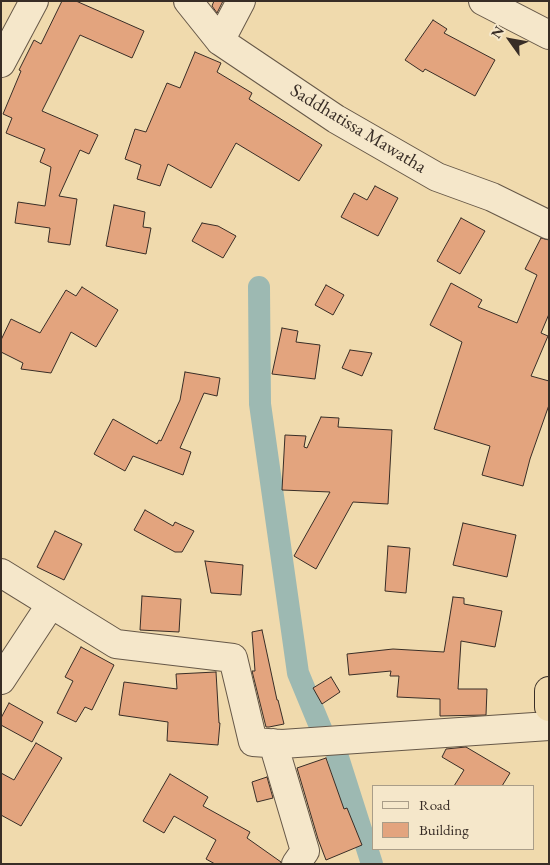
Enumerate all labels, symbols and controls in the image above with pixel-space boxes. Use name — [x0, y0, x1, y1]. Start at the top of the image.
north arrow — [485, 15, 535, 65]
text: N — [487, 22, 508, 42]
street label: Saddhatissa Mawatha — [286, 79, 430, 179]
legend — [372, 785, 535, 850]
text: Road — [419, 795, 450, 814]
text: Building — [419, 820, 469, 839]

